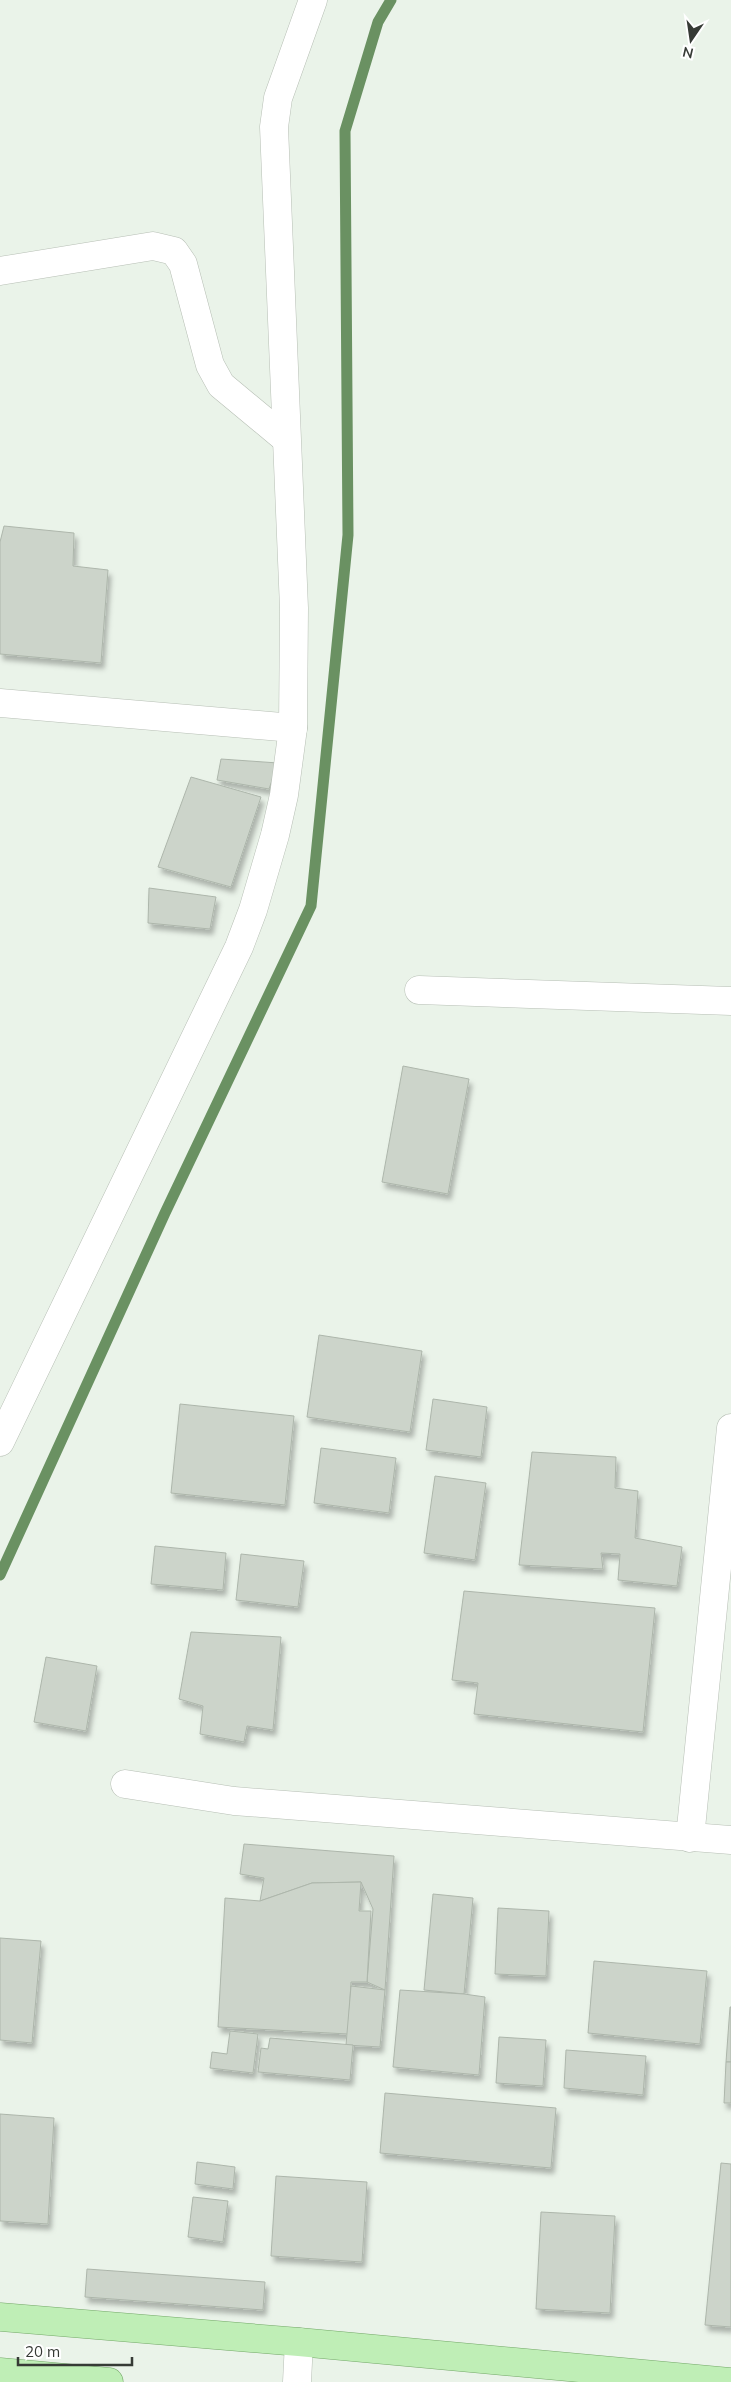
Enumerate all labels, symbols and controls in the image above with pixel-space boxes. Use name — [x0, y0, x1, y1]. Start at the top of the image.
north arrow — [666, 15, 716, 65]
text: N — [681, 43, 695, 63]
scale bar — [18, 2334, 131, 2366]
text: 20 m — [25, 2342, 60, 2361]

